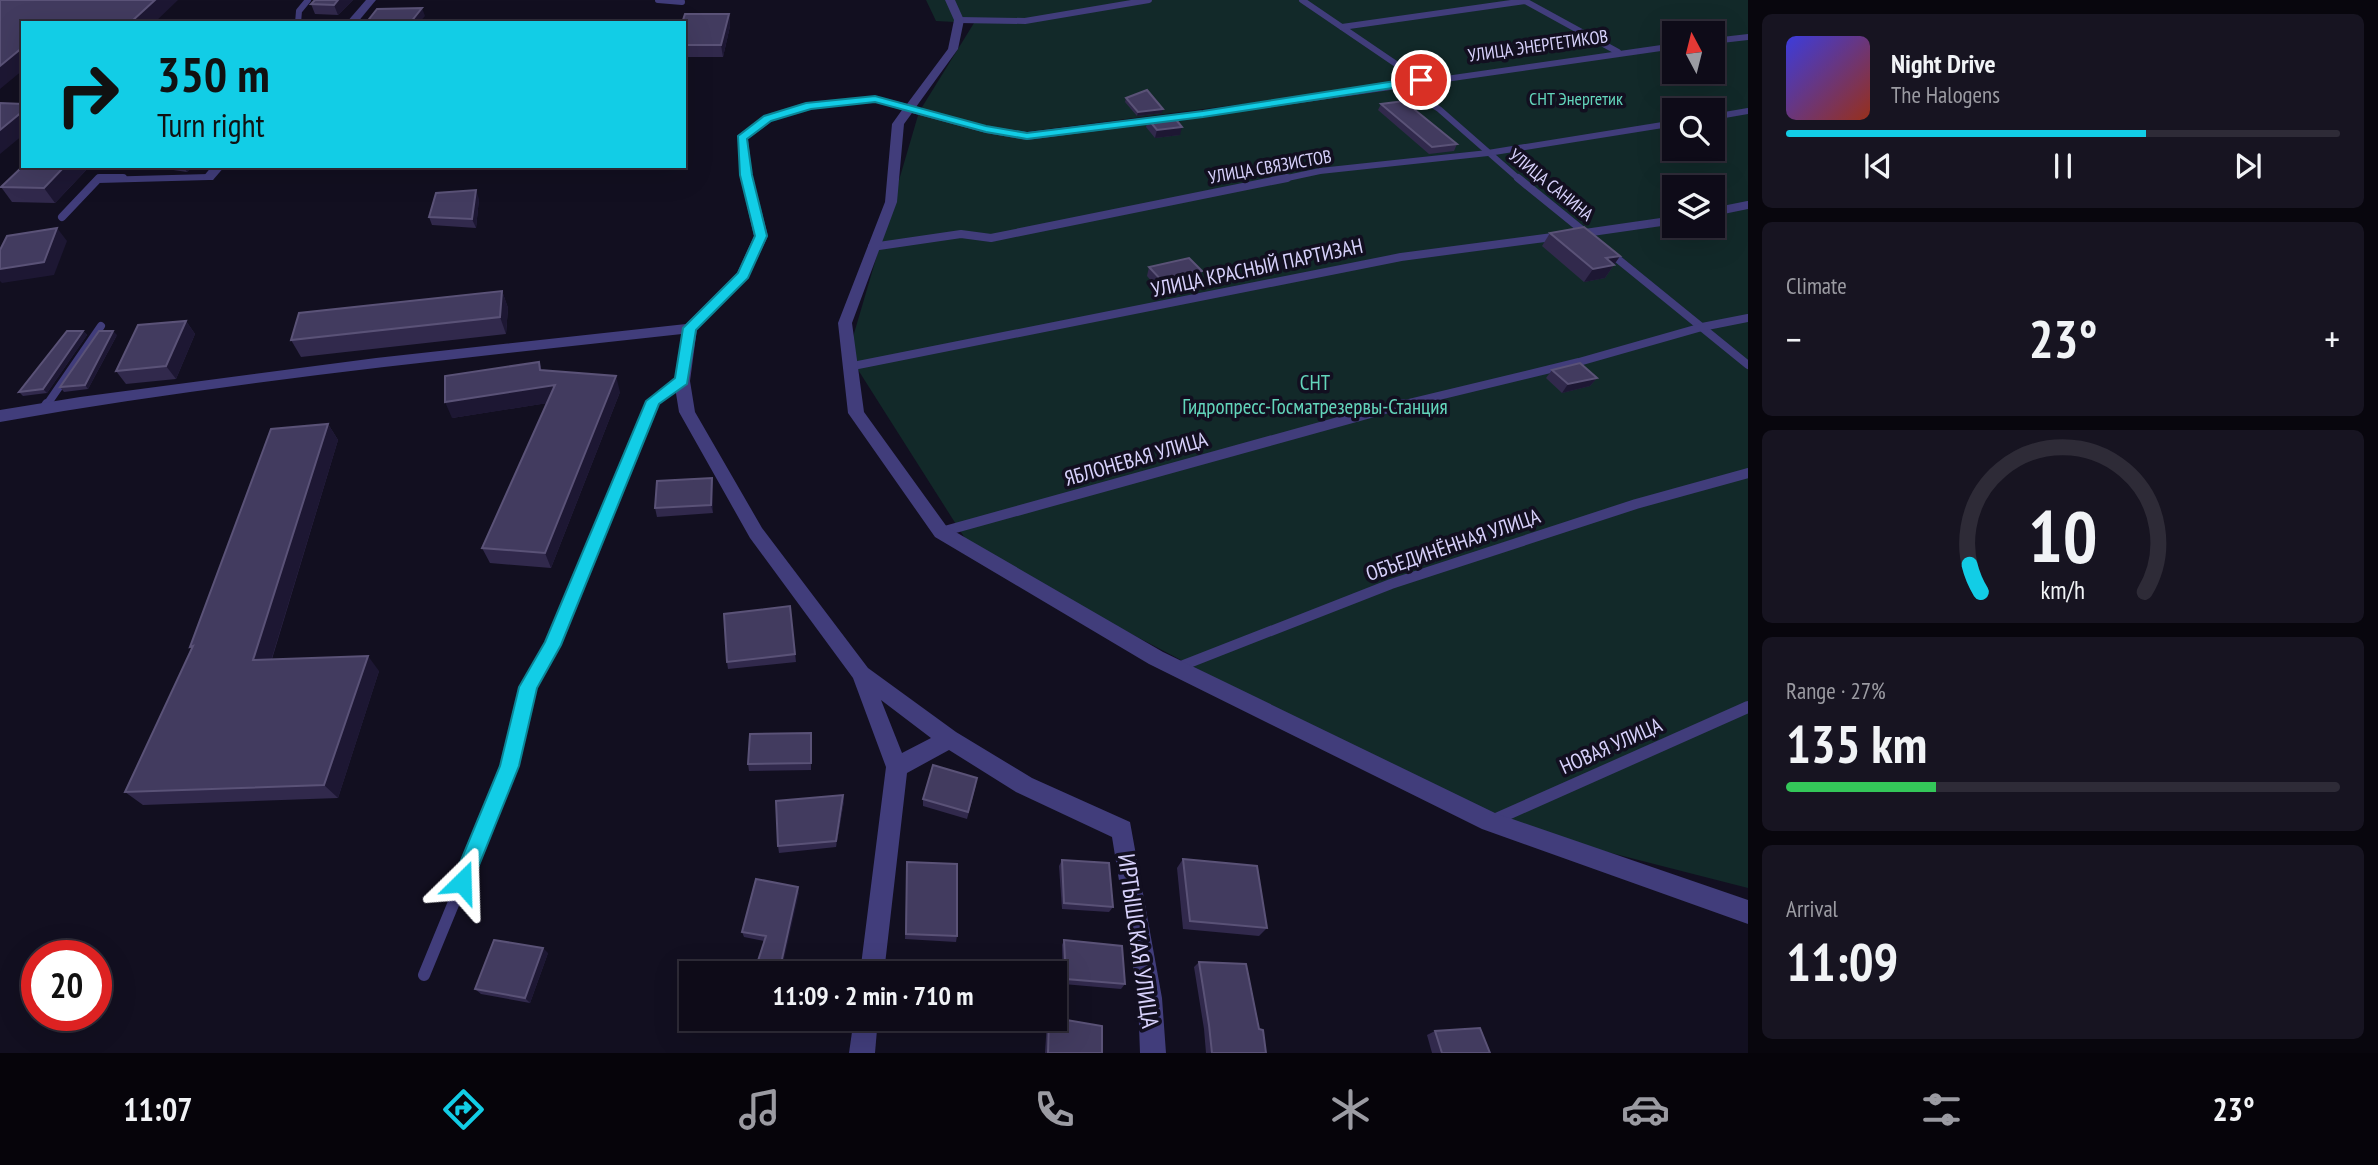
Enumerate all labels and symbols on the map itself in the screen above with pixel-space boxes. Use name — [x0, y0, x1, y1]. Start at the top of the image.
north arrow — [1662, 21, 1726, 84]
street label: УЛИЦА ЭНЕРГЕТИКОВ — [1466, 24, 1609, 67]
pin — [1391, 50, 1451, 110]
park label: СНТ Энергетик — [1529, 87, 1623, 110]
street label: УЛИЦА САНИНА — [1504, 143, 1599, 226]
street label: УЛИЦА СВЯЗИСТОВ — [1207, 144, 1333, 189]
street label: УЛИЦА КРАСНЫЙ ПАРТИЗАН — [1149, 232, 1365, 303]
park label: СНТ Гидропресс-Госматрезервы-Станция — [1182, 369, 1448, 420]
street label: ЯБЛОНЕВАЯ УЛИЦА — [1061, 425, 1211, 492]
street label: ОБЪЕДИНЁННАЯ УЛИЦА — [1362, 502, 1544, 587]
street label: НОВАЯ УЛИЦА — [1556, 711, 1666, 780]
position arrow — [425, 845, 499, 919]
street label: ИРТЫШСКАЯ УЛИЦА — [1111, 852, 1166, 1031]
speed limit sign: 20 — [21, 940, 112, 1031]

